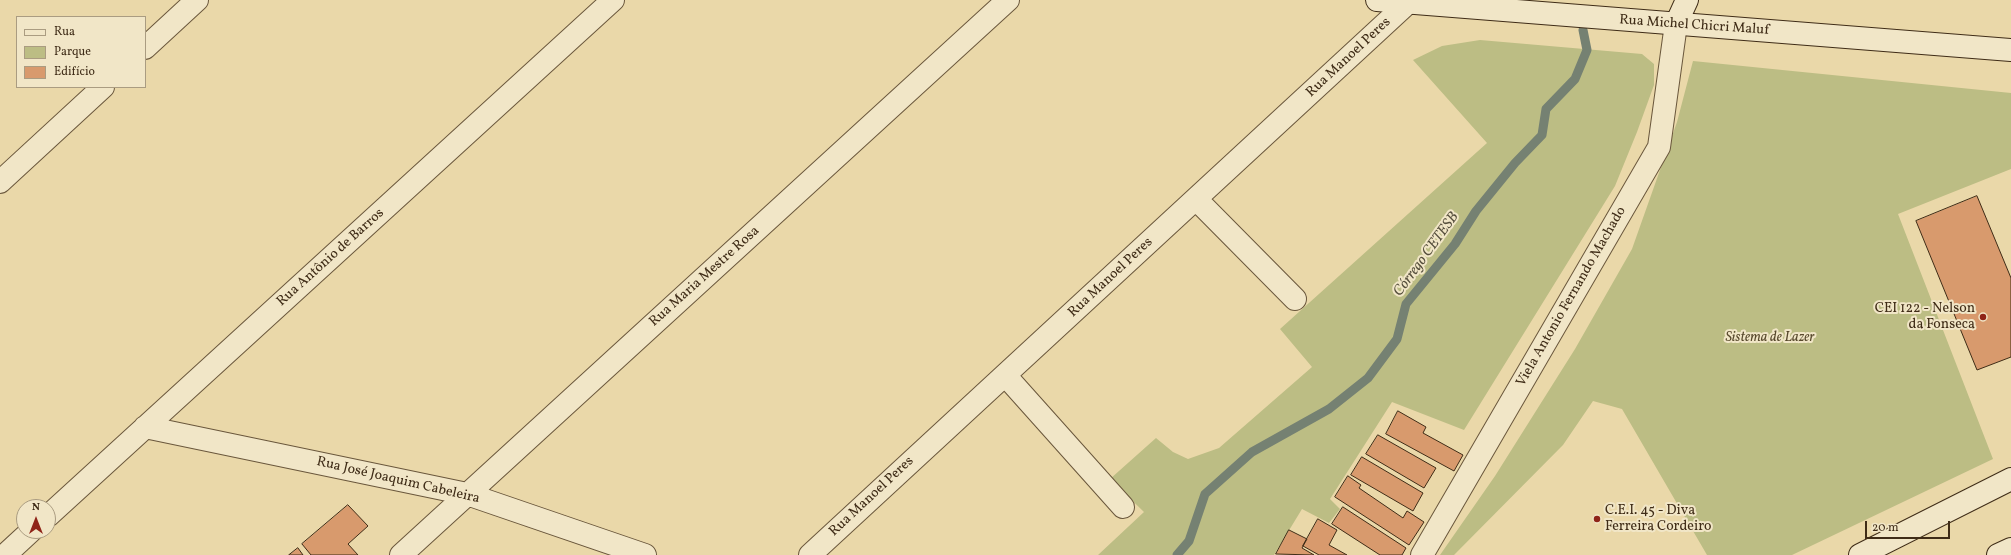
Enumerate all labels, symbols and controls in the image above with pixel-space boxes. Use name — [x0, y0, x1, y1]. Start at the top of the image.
street label: Rua Michel Chicri Maluf — [1619, 12, 1769, 40]
street label: Rua Manoel Peres — [1303, 14, 1395, 102]
legend — [16, 16, 146, 88]
text: Rua — [54, 24, 75, 40]
text: Parque — [54, 44, 91, 60]
text: Edifício — [54, 64, 95, 80]
street label: Viela Antonio Fernando Machado — [1513, 204, 1631, 390]
street label: Rua Antônio de Barros — [274, 205, 388, 311]
water label: Córrego CETESB — [1390, 209, 1464, 301]
street label: Rua Maria Mestre Rosa — [646, 223, 764, 331]
street label: Rua Manoel Peres — [1065, 234, 1157, 322]
place label: CEI 122 - Nelson da Fonseca — [1875, 301, 1975, 334]
marker: CEI 122 - Nelson da Fonseca — [1978, 312, 1988, 322]
park label: Sistema de Lazer — [1725, 330, 1815, 346]
street label: Rua Manoel Peres — [826, 453, 918, 541]
street label: Rua José Joaquim Cabeleira — [315, 454, 481, 508]
north arrow — [16, 499, 56, 539]
text: N — [32, 500, 40, 515]
place label: C.E.I. 45 - Diva Ferreira Cordeiro — [1605, 503, 1712, 536]
scale bar — [1867, 513, 1952, 539]
marker: C.E.I. 45 - Diva Ferreira Cordeiro — [1592, 514, 1602, 524]
text: 20 m — [1872, 520, 1899, 536]

